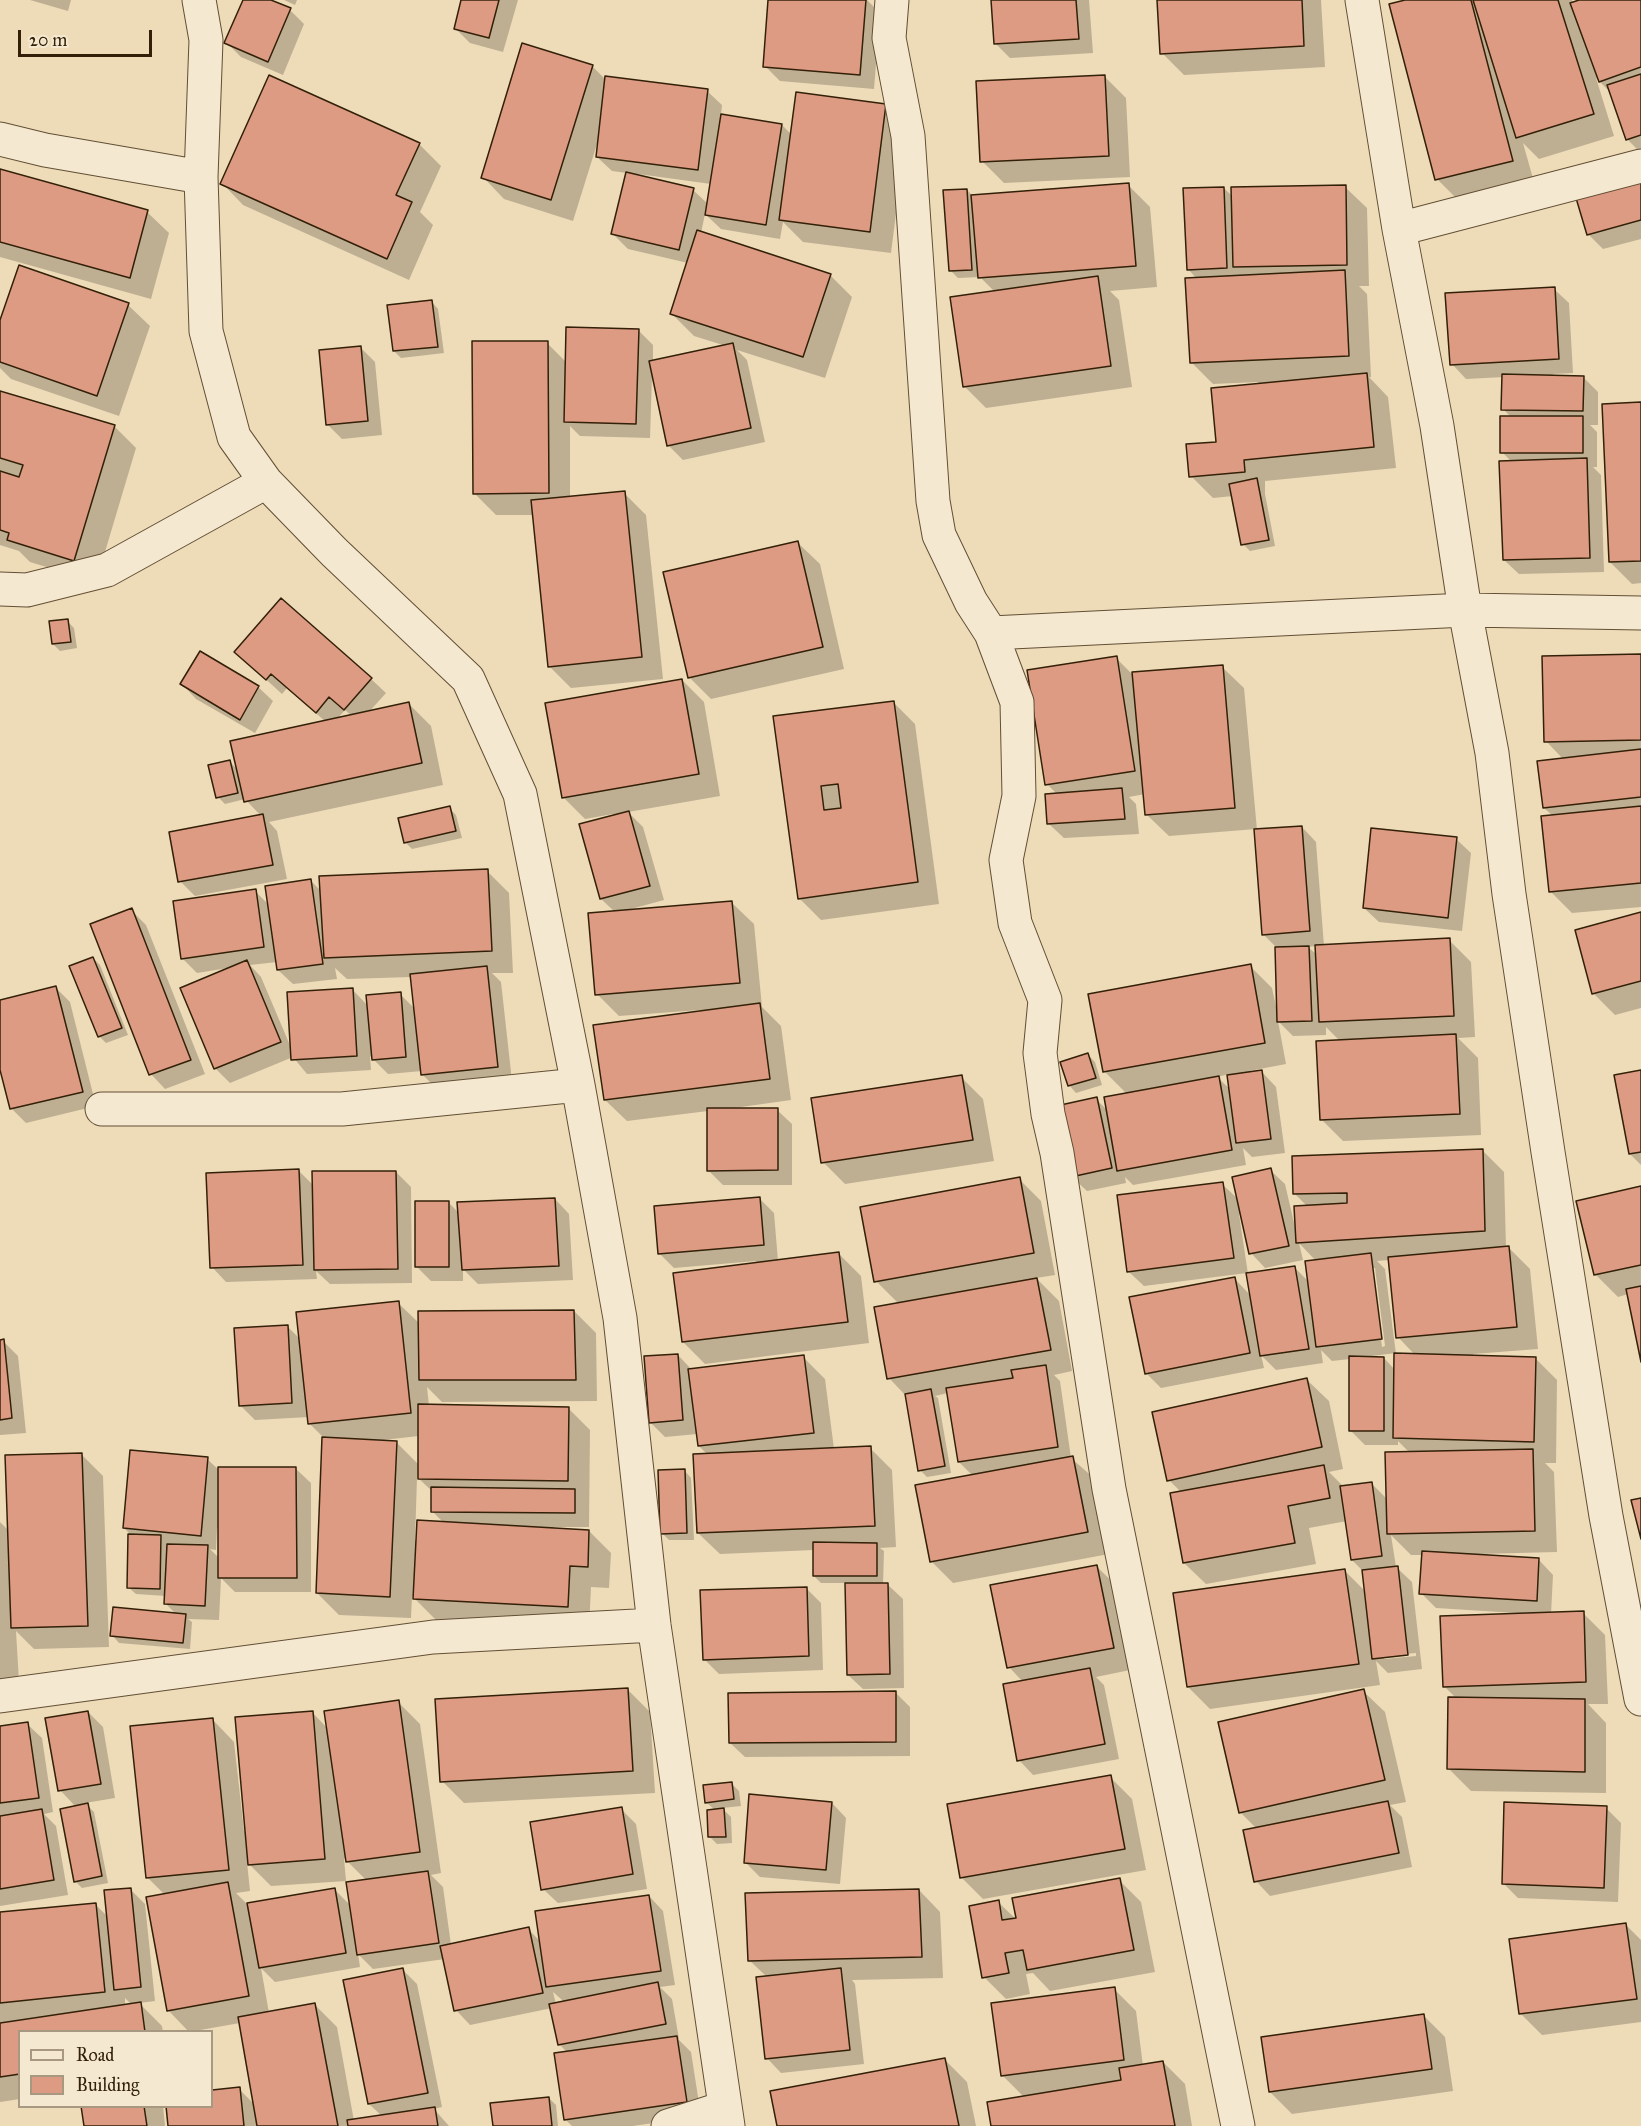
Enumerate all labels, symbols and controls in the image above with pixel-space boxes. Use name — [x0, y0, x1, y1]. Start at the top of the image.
scale bar — [21, 18, 154, 56]
text: 20 m — [29, 29, 67, 51]
legend — [18, 2030, 213, 2108]
text: Road — [76, 2044, 114, 2066]
text: Building — [76, 2074, 139, 2096]

